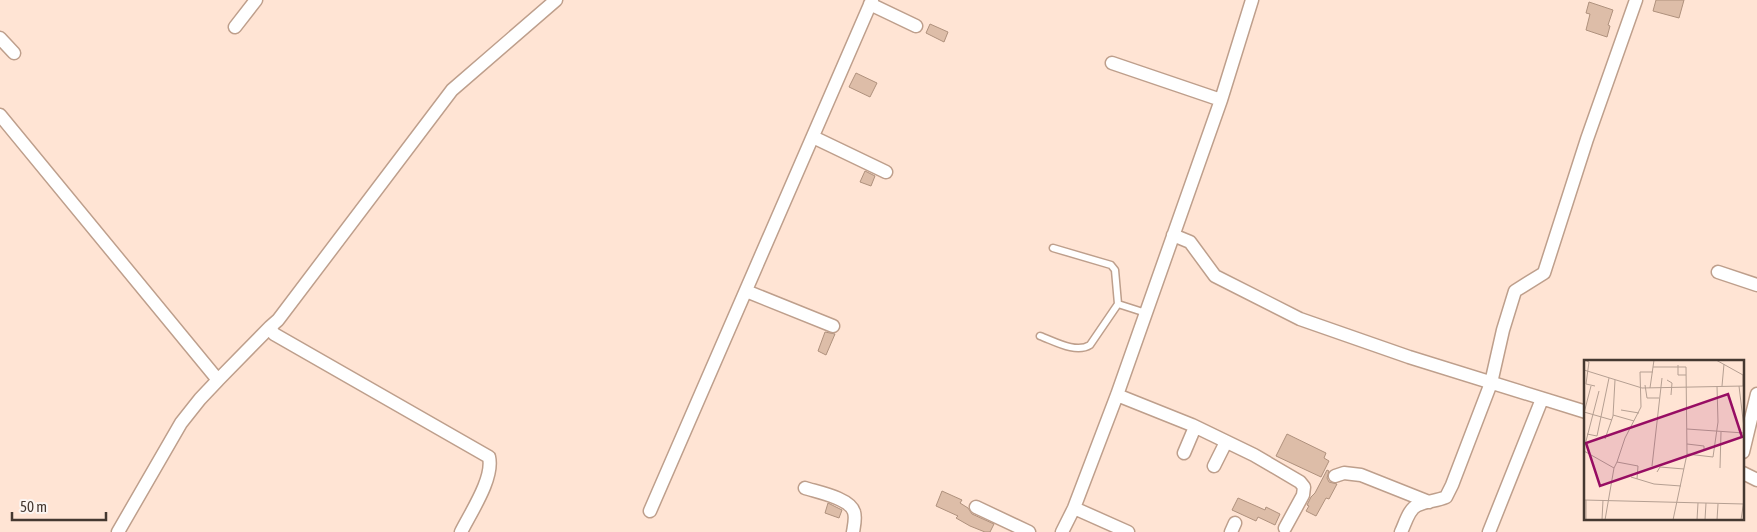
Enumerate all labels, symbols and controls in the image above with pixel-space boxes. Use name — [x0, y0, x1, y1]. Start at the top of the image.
inset map — [1584, 360, 1744, 520]
scale bar — [12, 490, 106, 522]
text: 50 m — [20, 498, 47, 515]

